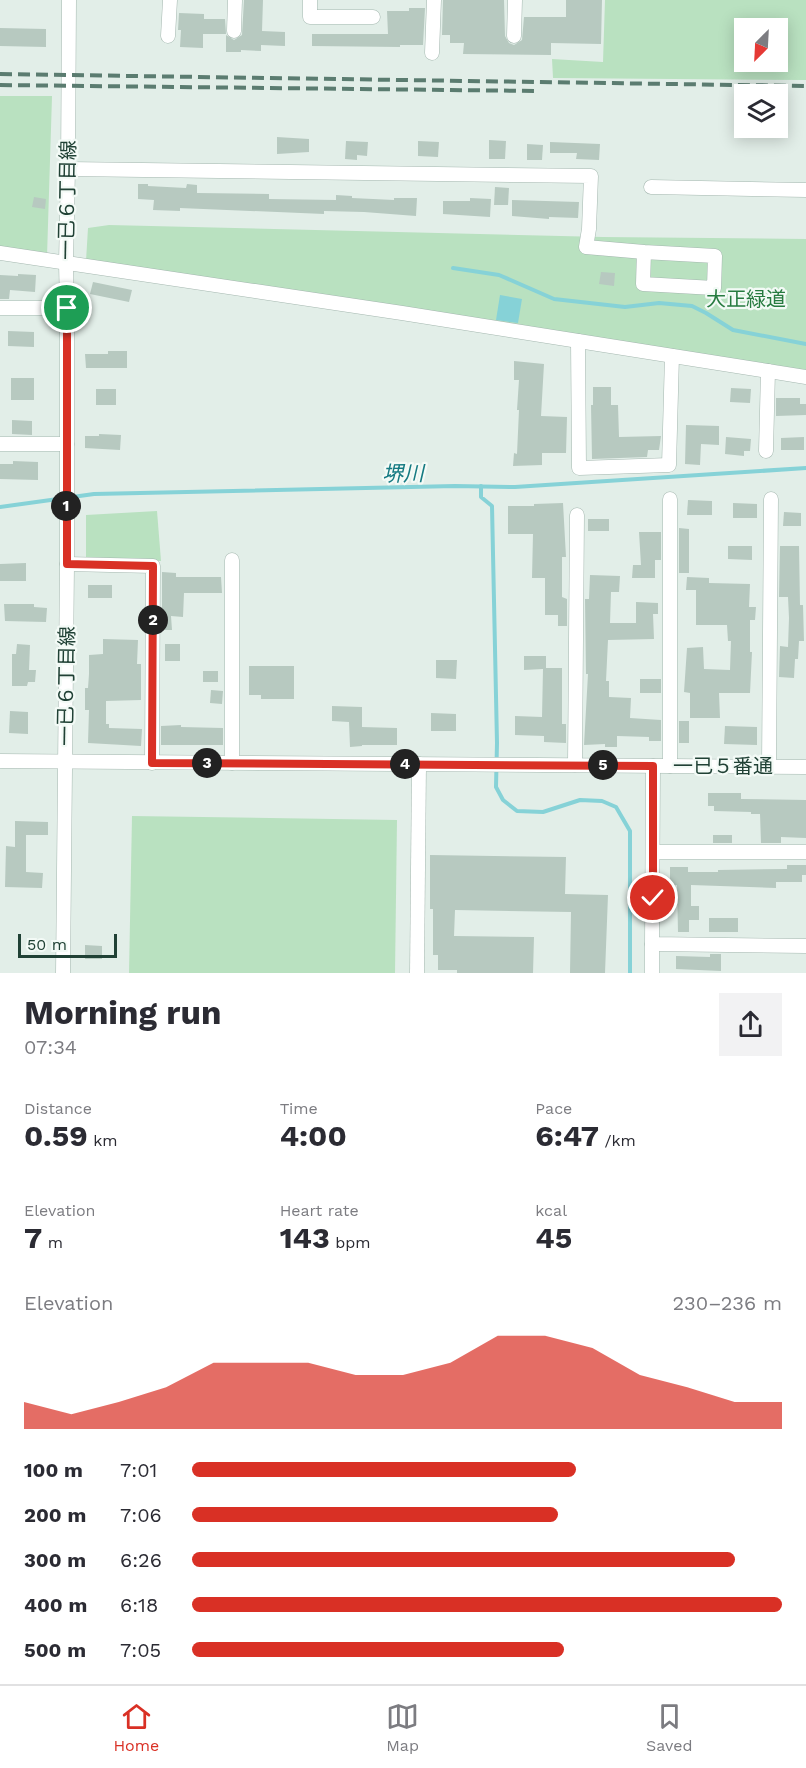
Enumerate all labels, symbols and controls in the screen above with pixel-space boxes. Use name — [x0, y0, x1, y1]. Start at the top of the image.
north arrow — [734, 18, 788, 72]
map controls — [734, 18, 788, 138]
button: layers — [734, 84, 788, 138]
street label: 一已６丁目線 — [54, 140, 80, 260]
pin — [41, 282, 92, 333]
park label: 大正緑道 — [706, 287, 786, 311]
icon: arrive — [50, 291, 83, 324]
water label: 堺川 — [382, 461, 426, 486]
pin: 1 — [51, 491, 81, 521]
text: 1 — [63, 496, 69, 515]
pin: 2 — [138, 605, 168, 635]
text: 2 — [148, 610, 158, 629]
street label: 一已６丁目線 — [53, 626, 79, 746]
pin: 3 — [192, 748, 222, 778]
pin: 4 — [390, 749, 420, 779]
pin: 5 — [588, 750, 618, 780]
text: 3 — [202, 753, 212, 772]
text: 4 — [400, 754, 410, 773]
street label: 一已５番通 — [673, 754, 773, 778]
text: 5 — [598, 755, 608, 774]
pin — [627, 872, 678, 923]
icon: check — [636, 881, 669, 914]
scale bar — [18, 931, 117, 959]
text: 50 m — [27, 935, 67, 954]
text: Morning run — [24, 993, 221, 1032]
button: share — [719, 993, 782, 1056]
text: 07:34 — [24, 1035, 77, 1059]
text: Distance — [24, 1099, 92, 1118]
text: Time — [280, 1099, 318, 1118]
text: Pace — [535, 1099, 572, 1118]
text: 0.59 — [24, 1118, 88, 1153]
text: 4:00 — [280, 1118, 347, 1153]
text: 6:47 — [535, 1118, 599, 1153]
text: km — [88, 1131, 117, 1150]
text: /km — [599, 1131, 636, 1150]
text: Elevation — [24, 1201, 95, 1220]
text: Heart rate — [280, 1201, 359, 1220]
text: kcal — [535, 1201, 567, 1220]
text: 7 — [24, 1220, 42, 1255]
text: 143 — [280, 1220, 330, 1255]
text: 45 — [535, 1220, 572, 1255]
text: m — [42, 1233, 63, 1252]
text: bpm — [330, 1233, 371, 1252]
text: Elevation — [24, 1291, 113, 1315]
text: 230–236 m — [672, 1291, 782, 1315]
text: 100 m — [24, 1458, 83, 1482]
text: 7:01 — [120, 1458, 157, 1482]
text: 200 m — [24, 1503, 86, 1527]
text: 7:06 — [120, 1503, 162, 1527]
text: 300 m — [24, 1548, 86, 1572]
text: 6:26 — [120, 1548, 162, 1572]
text: 400 m — [24, 1593, 87, 1617]
text: 6:18 — [120, 1593, 158, 1617]
text: 500 m — [24, 1638, 86, 1662]
text: 7:05 — [120, 1638, 161, 1662]
tab: Home — [113, 1700, 159, 1755]
tab: Map — [386, 1700, 419, 1755]
tab: Saved — [646, 1700, 693, 1755]

